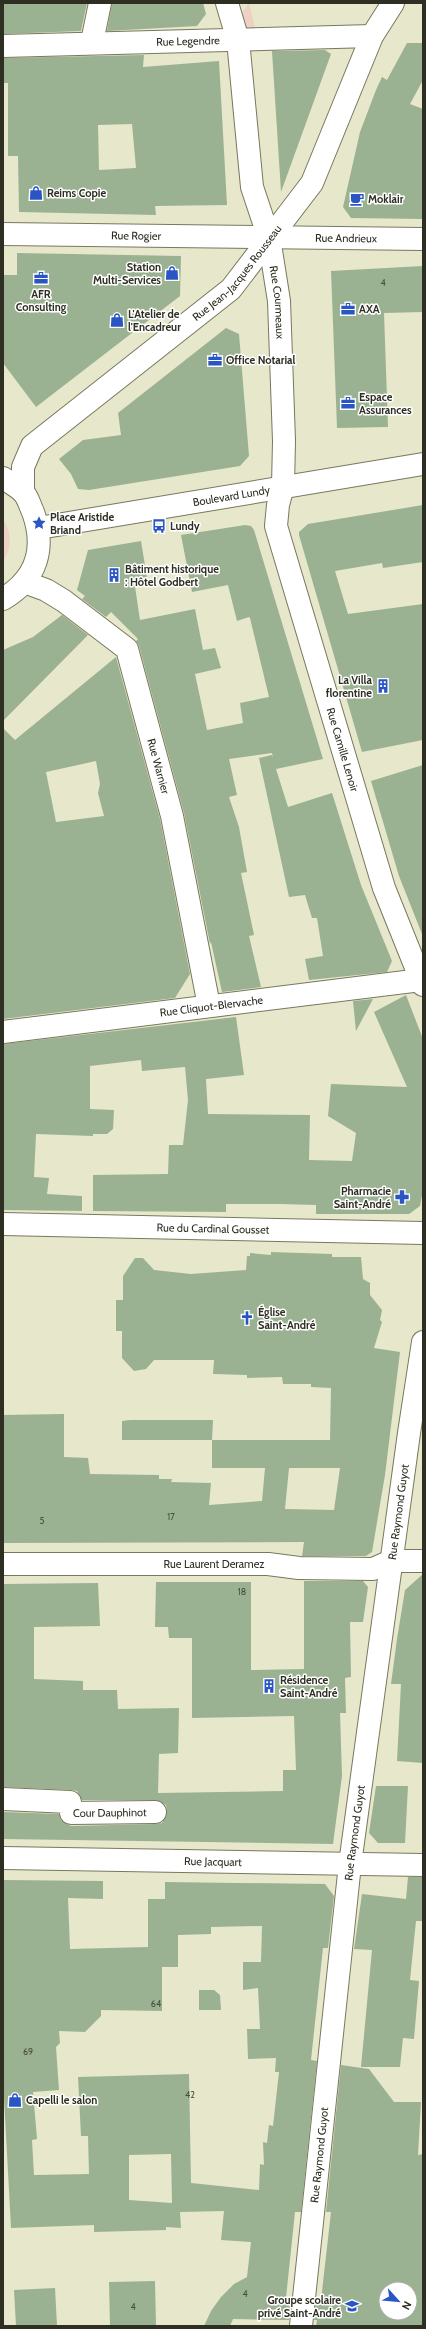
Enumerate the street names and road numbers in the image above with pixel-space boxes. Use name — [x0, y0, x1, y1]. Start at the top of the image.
street label: Rue Legendre — [156, 33, 220, 49]
street label: Rue Jean-Jacques Rousseau — [189, 222, 285, 324]
street label: Rue Rogier — [111, 228, 162, 243]
street label: Rue Andrieux — [315, 231, 378, 245]
street label: Rue Courmeaux — [266, 265, 287, 340]
street label: Boulevard Lundy — [192, 483, 271, 509]
street label: Rue Camille Lenoir — [324, 706, 362, 794]
street label: Rue Warnier — [144, 737, 173, 796]
street label: Rue Cliquot-Blervache — [159, 993, 264, 1019]
street label: Rue du Cardinal Gousset — [156, 1220, 270, 1237]
street label: Rue Raymond Guyot — [385, 1463, 412, 1561]
street label: Rue Laurent Deramez — [164, 1557, 264, 1571]
street label: Rue Raymond Guyot — [341, 1784, 368, 1881]
street label: Cour Dauphinot — [73, 1805, 147, 1820]
street label: Rue Jacquart — [184, 1854, 242, 1869]
street label: Rue Raymond Guyot — [307, 2106, 331, 2204]

